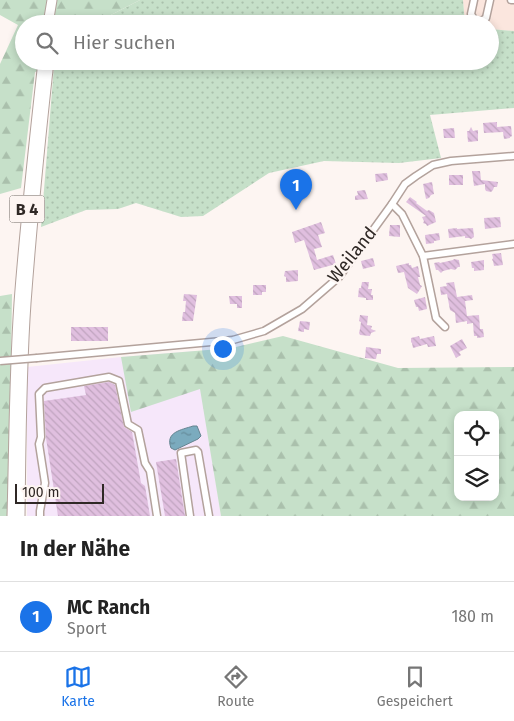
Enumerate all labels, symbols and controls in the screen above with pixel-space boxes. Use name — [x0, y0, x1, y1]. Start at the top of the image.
search box — [15, 15, 499, 70]
icon: search — [33, 29, 61, 57]
text: Hier suchen — [73, 31, 176, 54]
pin: 1 — [280, 169, 312, 210]
road number: B 4 — [10, 195, 44, 222]
street label: Weiland — [323, 222, 381, 288]
your location — [210, 336, 236, 362]
map controls — [454, 411, 499, 501]
button: locate — [454, 411, 499, 456]
button: layers — [454, 456, 499, 501]
scale bar — [15, 481, 104, 504]
text: 100 m — [22, 484, 59, 501]
text: In der Nähe — [20, 536, 130, 562]
text: MC Ranch — [67, 596, 150, 619]
text: 1 — [32, 607, 40, 626]
text: 180 m — [451, 607, 494, 626]
text: Sport — [67, 619, 107, 638]
tab: Karte — [61, 663, 95, 710]
tab: Route — [217, 663, 254, 710]
tab: Gespeichert — [377, 663, 453, 710]

